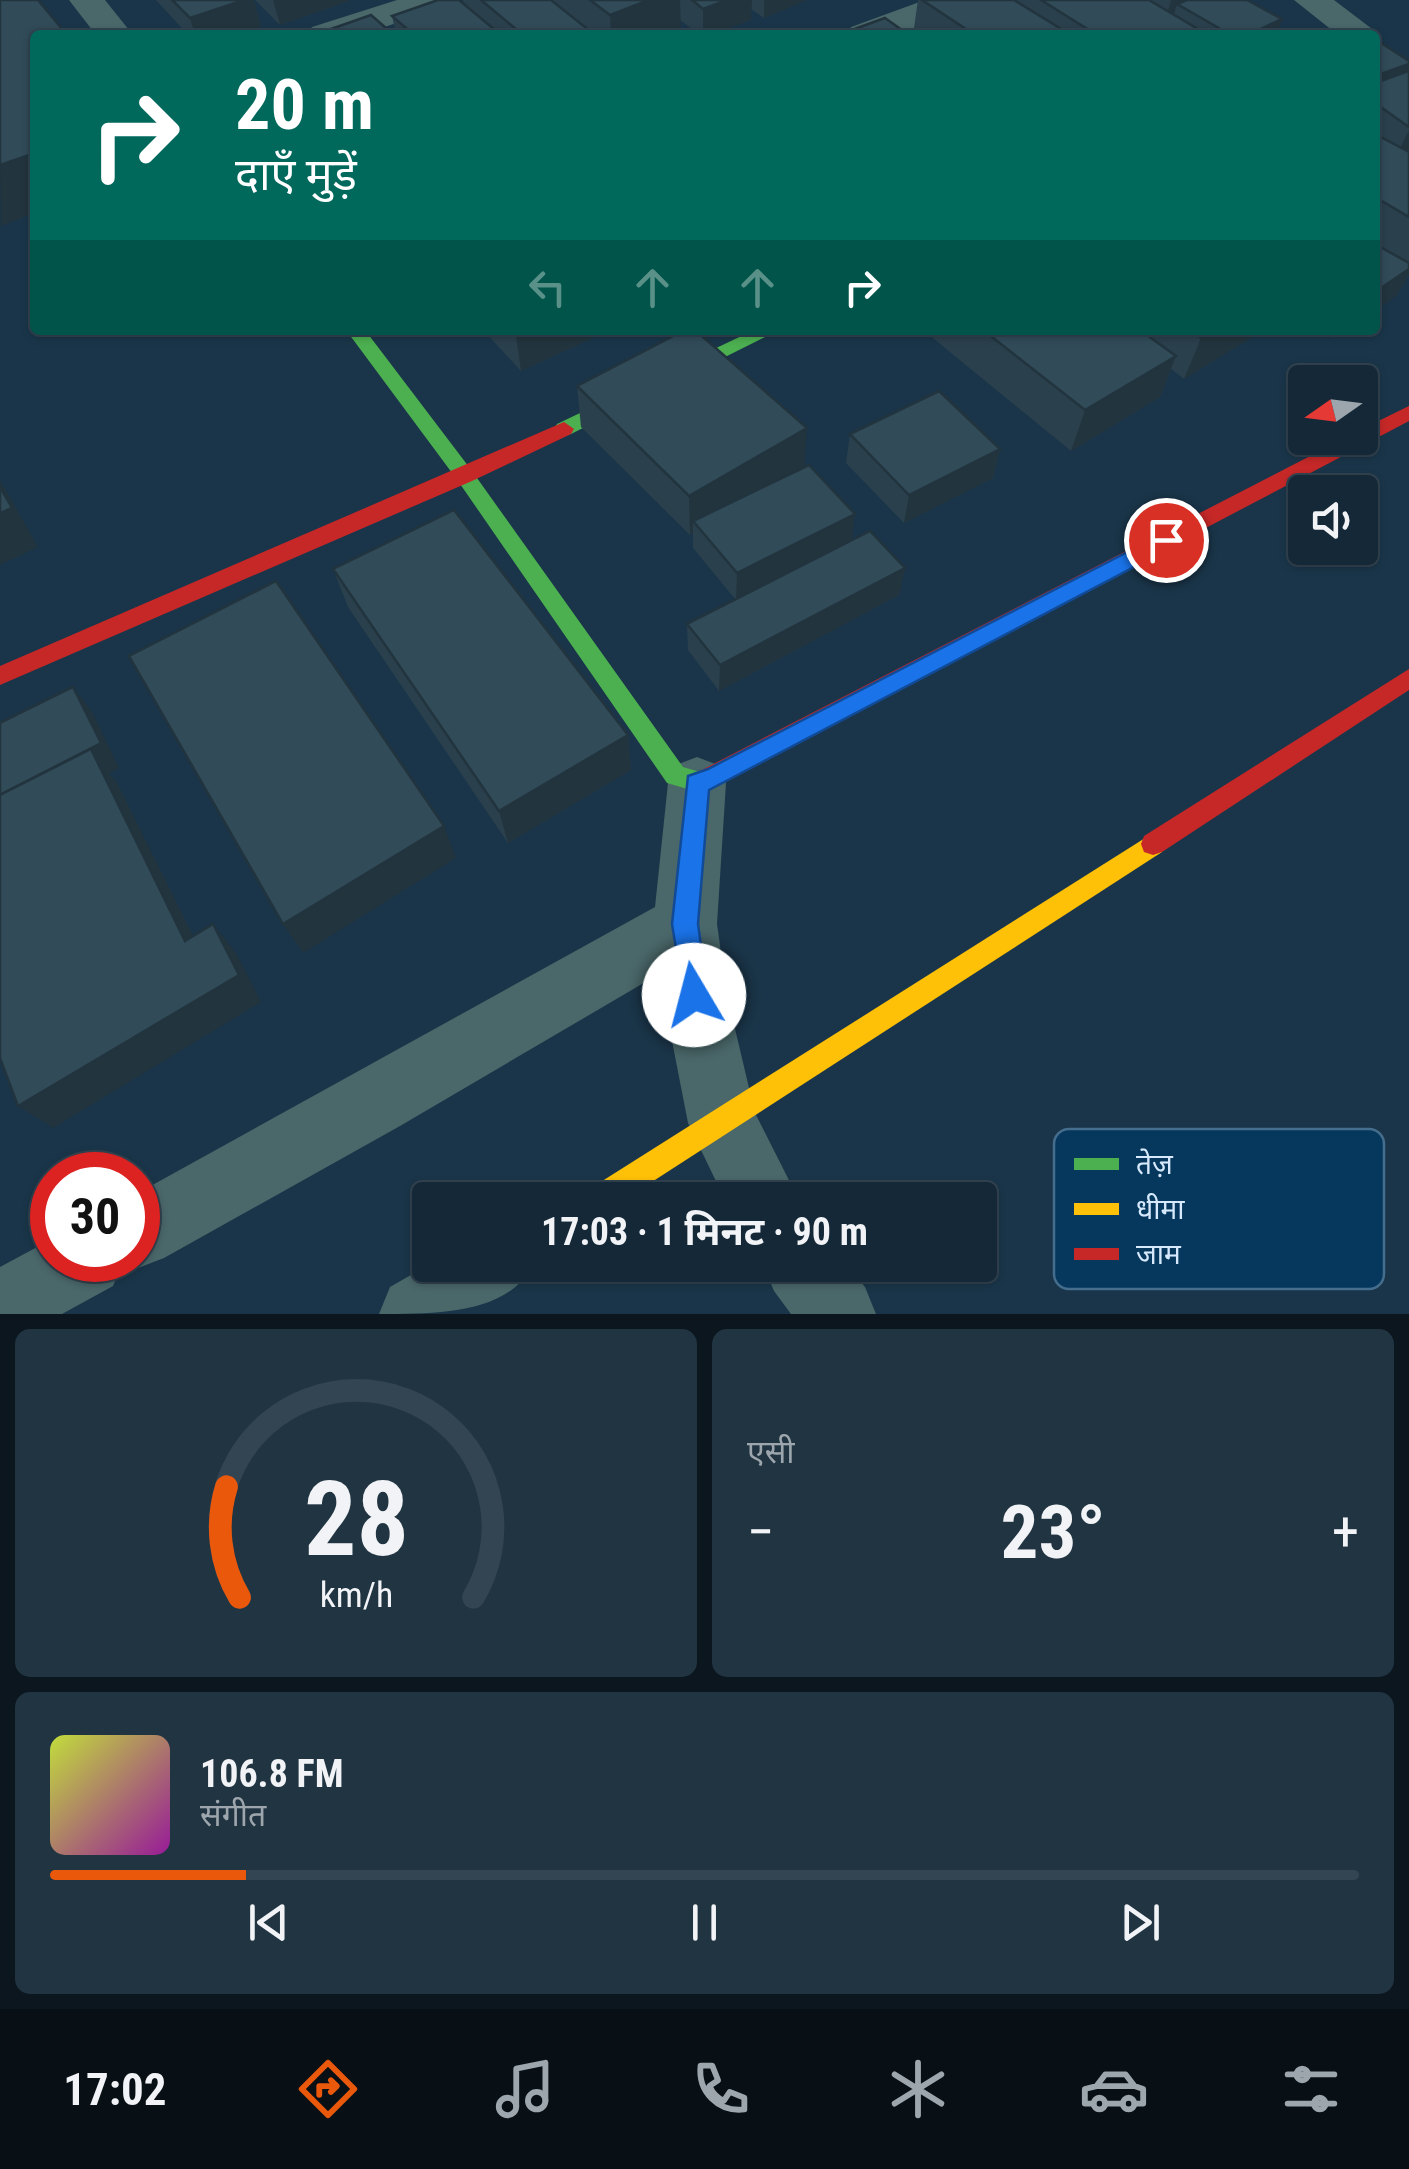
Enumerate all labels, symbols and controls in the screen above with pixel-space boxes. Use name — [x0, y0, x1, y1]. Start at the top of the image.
text: 20 m — [235, 64, 374, 146]
icon: right — [70, 70, 200, 200]
text: दाएँ मुड़ें — [235, 148, 357, 201]
icon: left — [520, 260, 575, 315]
icon: ahead — [625, 260, 680, 315]
icon: ahead — [730, 260, 785, 315]
icon: right — [835, 260, 890, 315]
north arrow — [1288, 365, 1378, 455]
map controls — [1288, 365, 1378, 565]
button: sound — [1288, 475, 1378, 565]
pin — [1124, 498, 1209, 583]
icon: arrive — [1139, 513, 1194, 568]
position arrow — [642, 943, 746, 1047]
legend — [1054, 1129, 1384, 1289]
text: तेज़ — [1136, 1148, 1174, 1181]
speed limit sign: 30 — [30, 1152, 160, 1282]
text: धीमा — [1136, 1193, 1185, 1226]
text: 17:03 · 1 मिनट · 90 m — [541, 1210, 868, 1254]
text: जाम — [1136, 1238, 1182, 1271]
text: एसी — [747, 1433, 795, 1471]
text: 28 — [303, 1459, 409, 1580]
text: 23° — [1001, 1488, 1106, 1576]
text: − — [747, 1500, 775, 1564]
text: + — [1332, 1500, 1359, 1564]
text: km/h — [319, 1574, 393, 1616]
text: 106.8 FM — [200, 1752, 344, 1796]
text: संगीत — [200, 1796, 266, 1834]
icon: previous — [241, 1895, 296, 1950]
icon: pause — [677, 1895, 732, 1950]
icon: next — [1113, 1895, 1168, 1950]
icon: directions — [293, 2054, 363, 2124]
icon: music — [490, 2054, 560, 2124]
icon: phone — [686, 2054, 756, 2124]
icon: climate — [883, 2054, 953, 2124]
icon: car — [1079, 2054, 1149, 2124]
icon: filters — [1276, 2054, 1346, 2124]
text: 17:02 — [63, 2063, 167, 2116]

